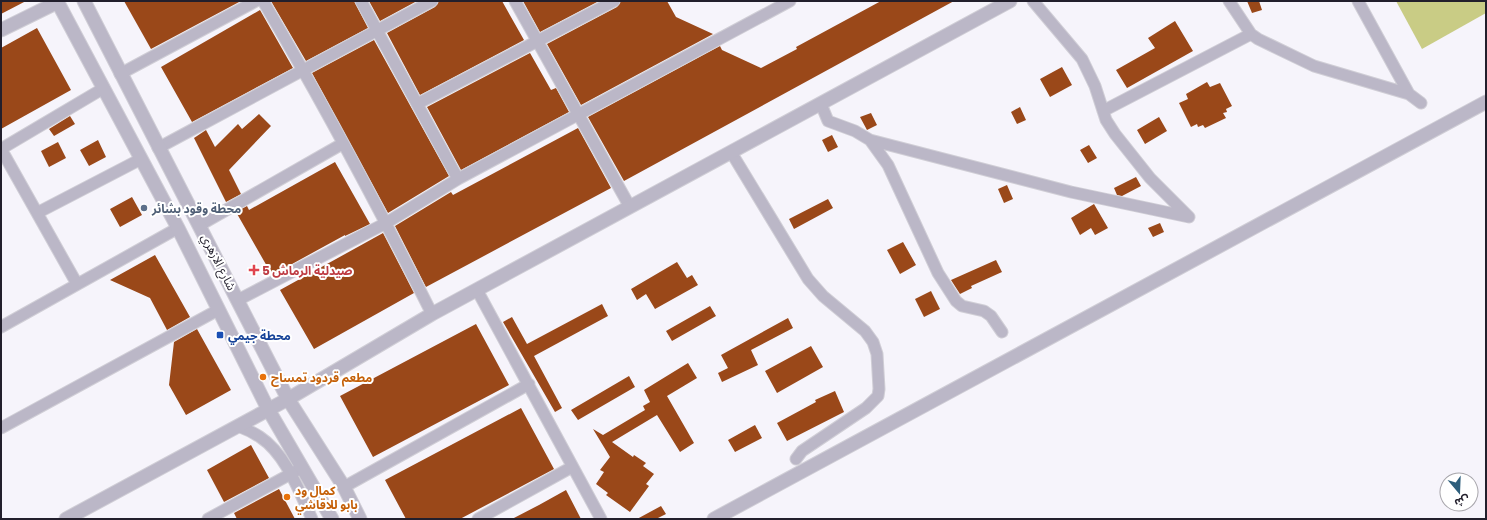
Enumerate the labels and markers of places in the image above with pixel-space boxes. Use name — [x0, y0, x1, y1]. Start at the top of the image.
place label: محطة وقود بشائر — [151, 200, 241, 217]
marker: محطة وقود بشائر — [139, 203, 149, 213]
place label: صيدلية الرماش 5 — [262, 262, 353, 279]
marker: صيدلية الرماش 5 — [249, 265, 259, 275]
place label: محطة جيمي — [228, 327, 291, 345]
marker: محطة جيمي — [215, 330, 225, 340]
place label: مطعم قردود تمساح — [271, 369, 372, 387]
marker: مطعم قردود تمساح — [258, 372, 268, 382]
place label: كمال ود بابو للاقاشي — [295, 482, 358, 514]
marker: كمال ود بابو للاقاشي — [282, 492, 292, 502]

